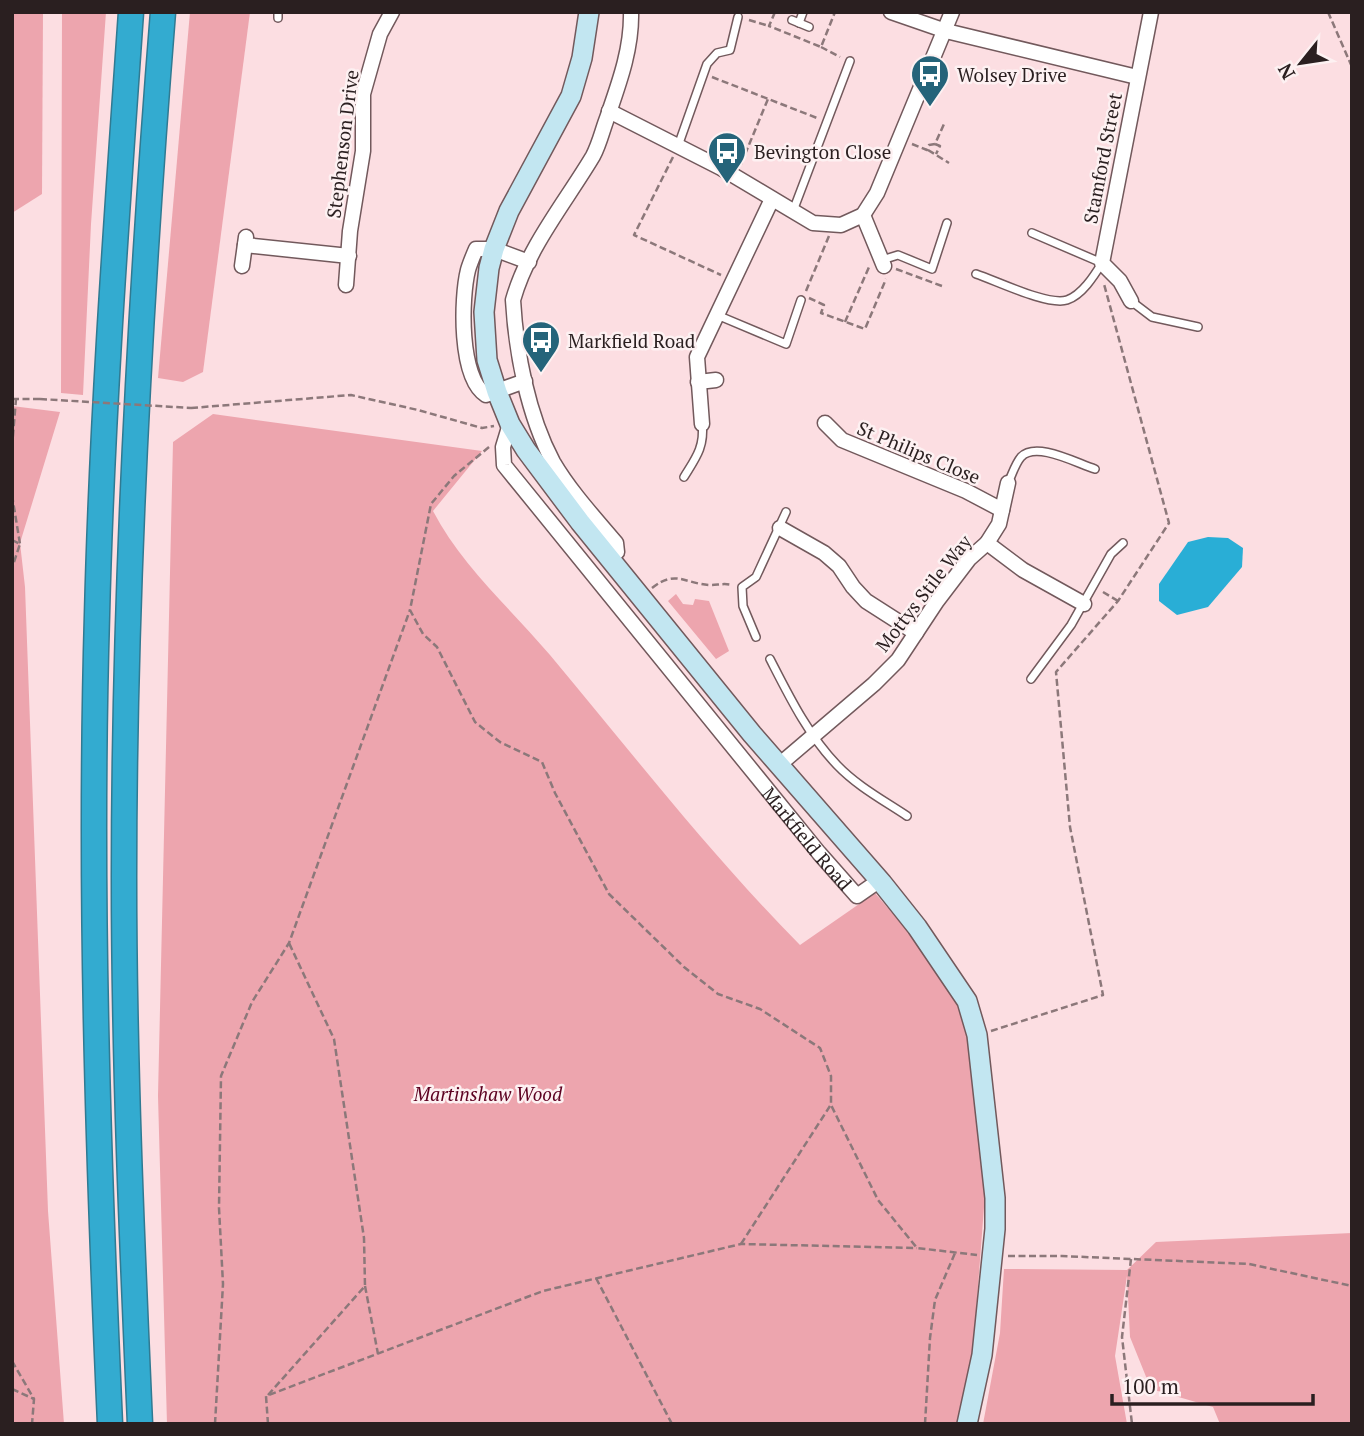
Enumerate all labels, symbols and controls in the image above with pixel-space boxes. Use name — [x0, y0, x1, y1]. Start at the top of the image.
north arrow — [1266, 28, 1336, 98]
bus stop icon: Wolsey Drive — [909, 53, 951, 108]
text: N — [1271, 59, 1300, 84]
place label: Wolsey Drive — [957, 62, 1067, 87]
street label: Stephenson Drive — [320, 68, 364, 220]
street label: Stamford Street — [1077, 90, 1127, 226]
bus stop icon: Bevington Close — [706, 130, 748, 185]
place label: Bevington Close — [754, 139, 891, 164]
bus stop icon: Markfield Road — [520, 319, 562, 374]
place label: Markfield Road — [568, 328, 696, 353]
street label: St Philips Close — [854, 415, 984, 489]
street label: Mottys Stile Way — [869, 529, 977, 657]
street label: Markfield Road — [757, 781, 858, 895]
park label: Martinshaw Wood — [413, 1081, 563, 1106]
scale bar — [1112, 1362, 1313, 1406]
text: 100 m — [1122, 1372, 1179, 1400]

